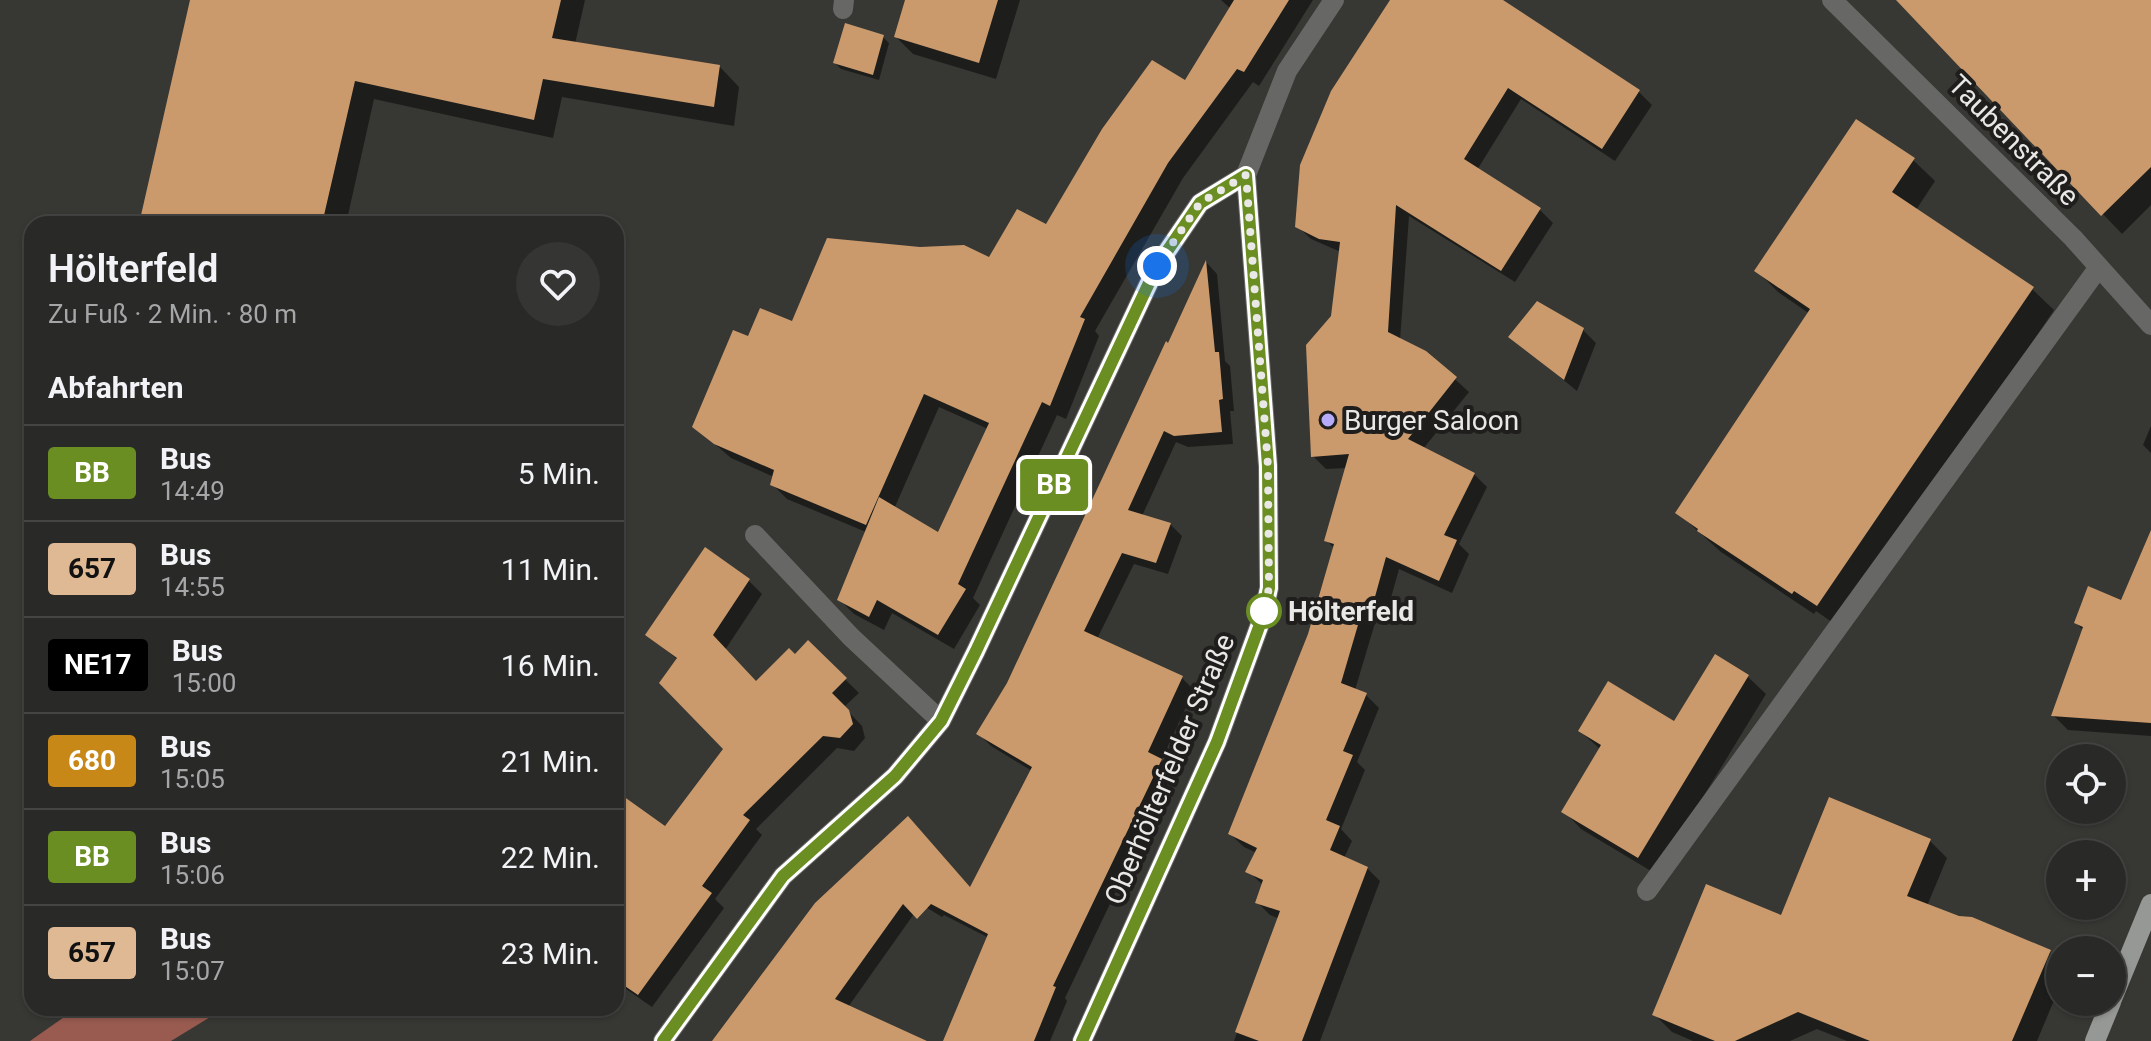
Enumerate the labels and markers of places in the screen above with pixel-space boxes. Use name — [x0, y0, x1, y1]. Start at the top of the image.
place label: Burger Saloon — [1344, 404, 1519, 437]
marker: Burger Saloon — [1319, 411, 1337, 429]
marker: Hölterfeld — [1247, 594, 1281, 628]
place label: Hölterfeld — [1288, 595, 1414, 628]

